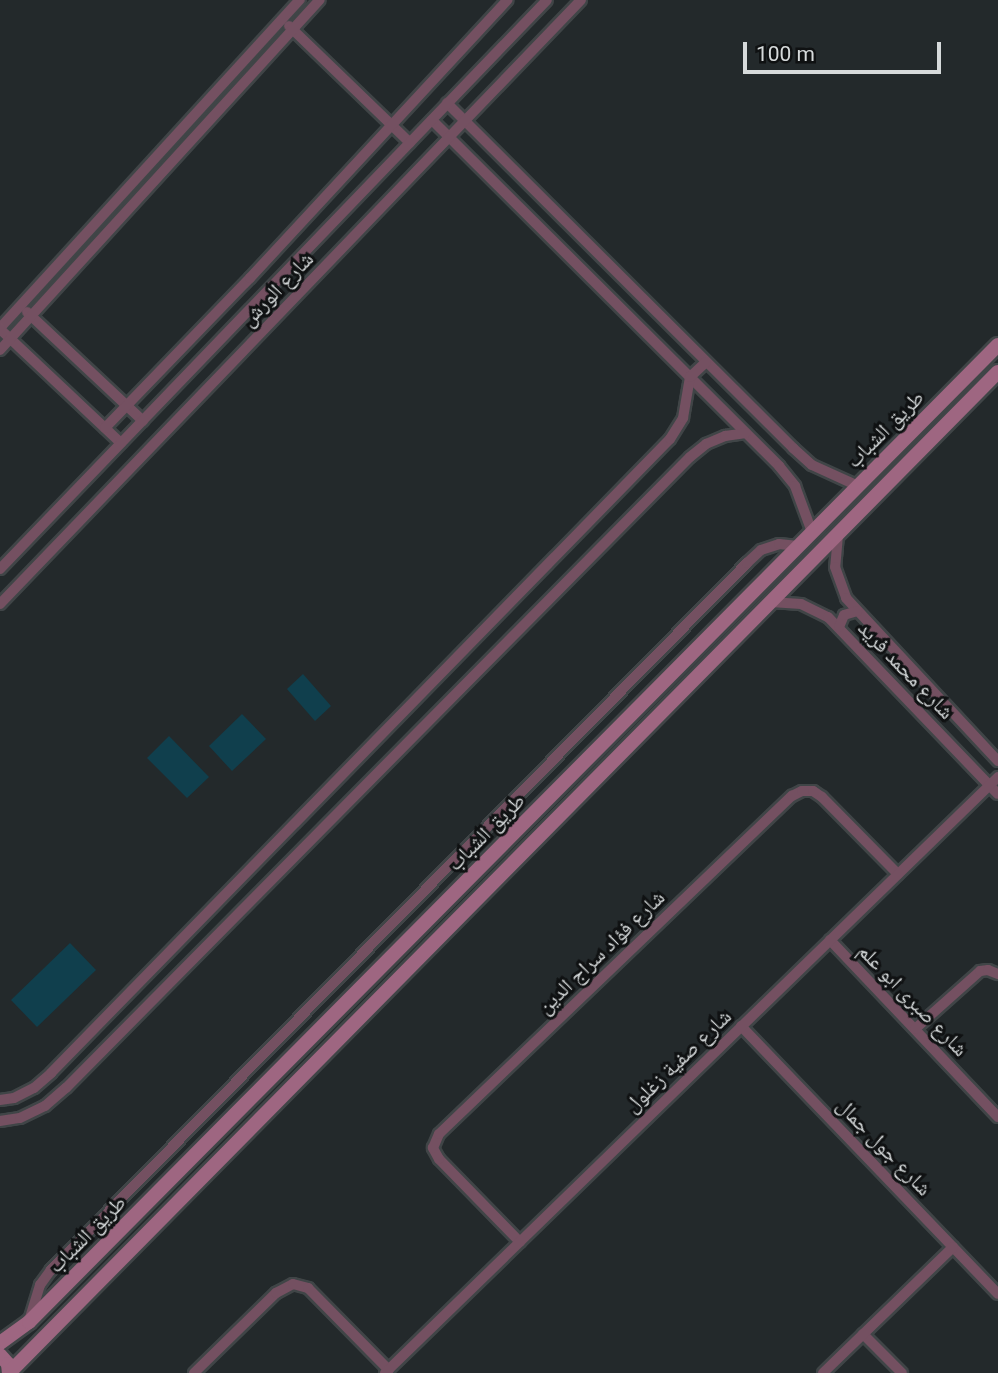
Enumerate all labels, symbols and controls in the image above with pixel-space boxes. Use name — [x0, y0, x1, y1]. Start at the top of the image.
scale bar — [746, 28, 944, 72]
text: 100 m — [756, 42, 815, 66]
street label: شارع الورش — [235, 247, 319, 331]
street label: طريق الشباب — [841, 385, 929, 473]
street label: شارع محمد فريد — [853, 616, 959, 724]
street label: طريق الشباب — [442, 788, 530, 876]
street label: شارع فؤاد سراج الدين — [532, 885, 670, 1019]
street label: شارع صبرى ابو علم — [853, 938, 973, 1062]
street label: شارع صفية زغلول — [620, 1004, 736, 1118]
street label: شارع جول جمال — [831, 1093, 937, 1201]
street label: طريق الشباب — [43, 1190, 131, 1278]

